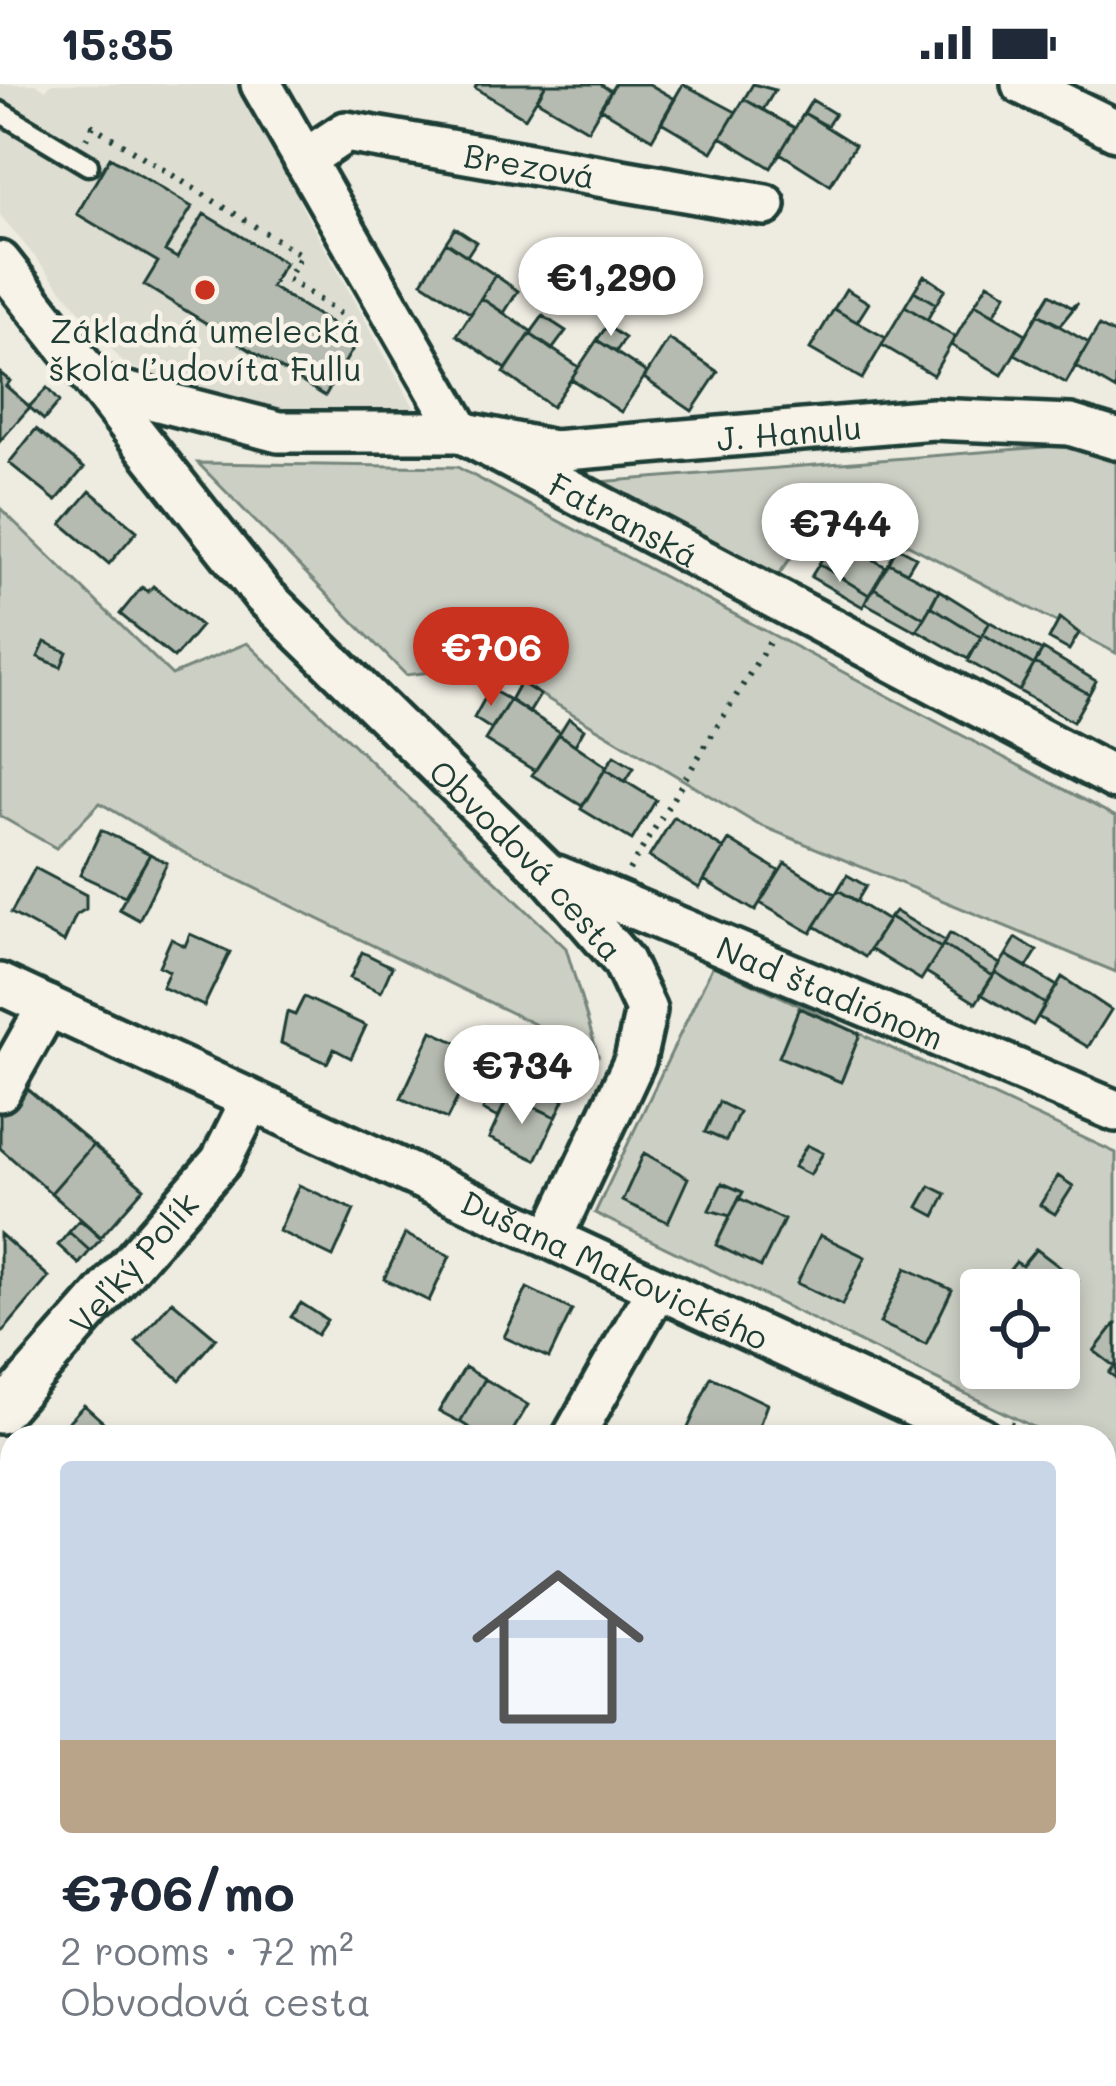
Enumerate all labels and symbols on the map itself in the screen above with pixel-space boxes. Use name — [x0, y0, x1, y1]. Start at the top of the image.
street label: Brezová — [461, 131, 599, 197]
pin: €1,290 — [513, 237, 709, 339]
marker: Základná umelecká škola Ľudovíta Fullu — [192, 277, 218, 303]
place label: Základná umelecká škola Ľudovíta Fullu — [48, 308, 362, 389]
street label: J. Hanulu — [715, 404, 863, 459]
street label: Fatranská — [542, 461, 707, 576]
pin: €744 — [769, 483, 911, 585]
pin: €706 — [420, 607, 562, 709]
street label: Obvodová cesta — [421, 749, 634, 969]
street label: Nad štadiónom — [711, 924, 951, 1058]
pin: €734 — [451, 1025, 593, 1127]
street label: Dušana Makovického — [455, 1179, 776, 1358]
street label: Veľký Polík — [59, 1182, 206, 1342]

